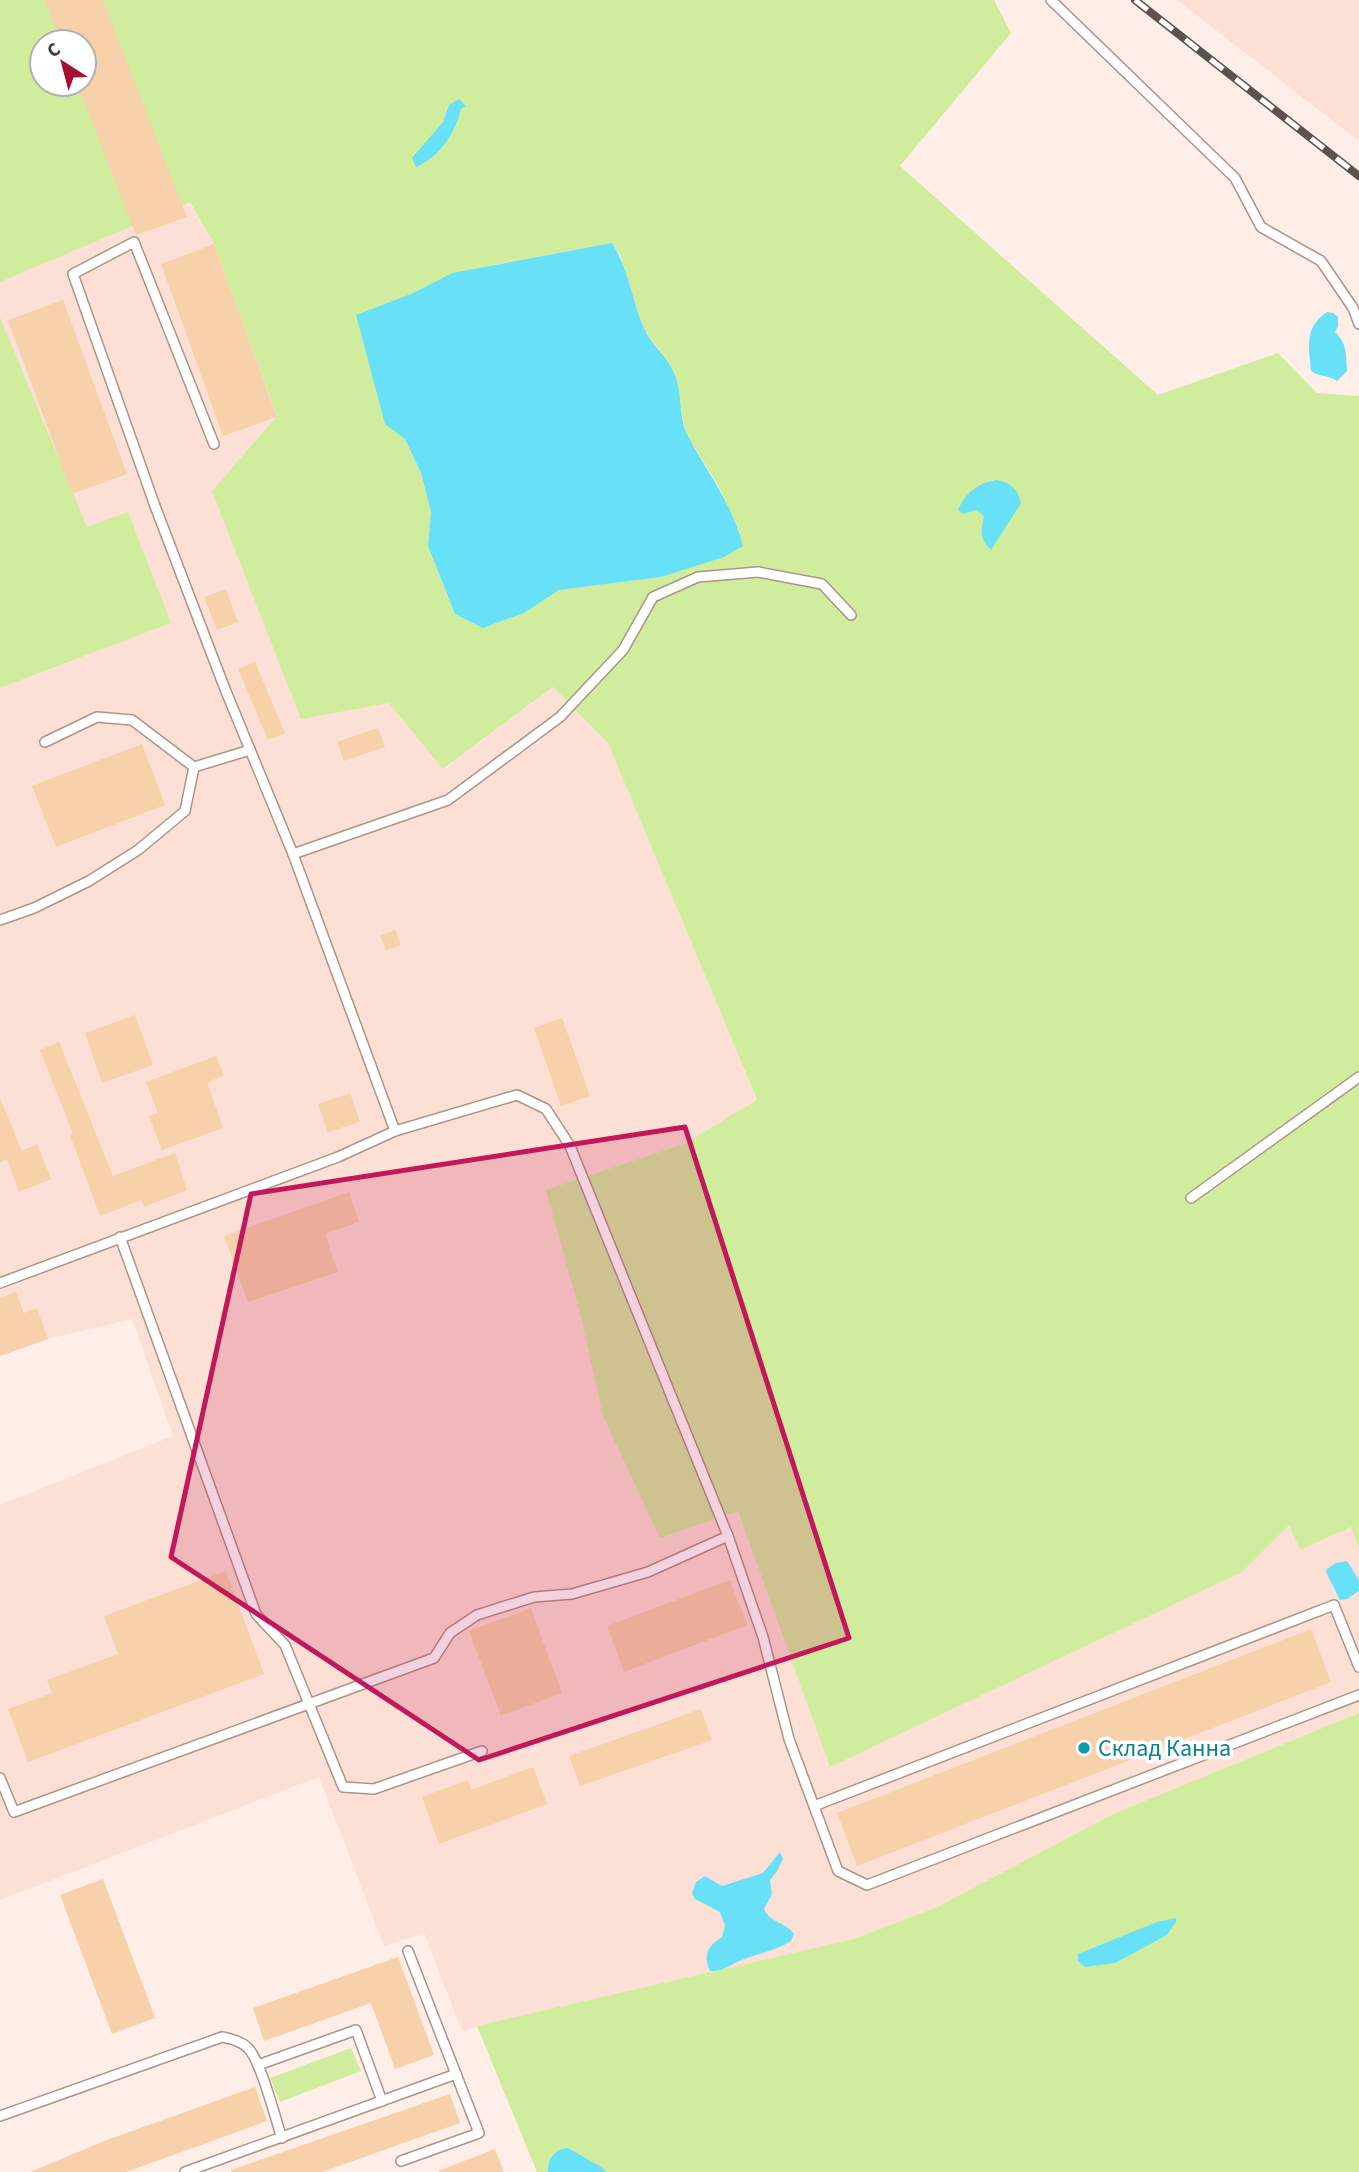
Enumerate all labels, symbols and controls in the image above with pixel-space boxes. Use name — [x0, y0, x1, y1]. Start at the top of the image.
north arrow — [28, 28, 98, 98]
text: С — [41, 36, 66, 65]
place label: Склад Канна — [1098, 1731, 1231, 1766]
marker: Склад Канна — [1076, 1740, 1092, 1756]

